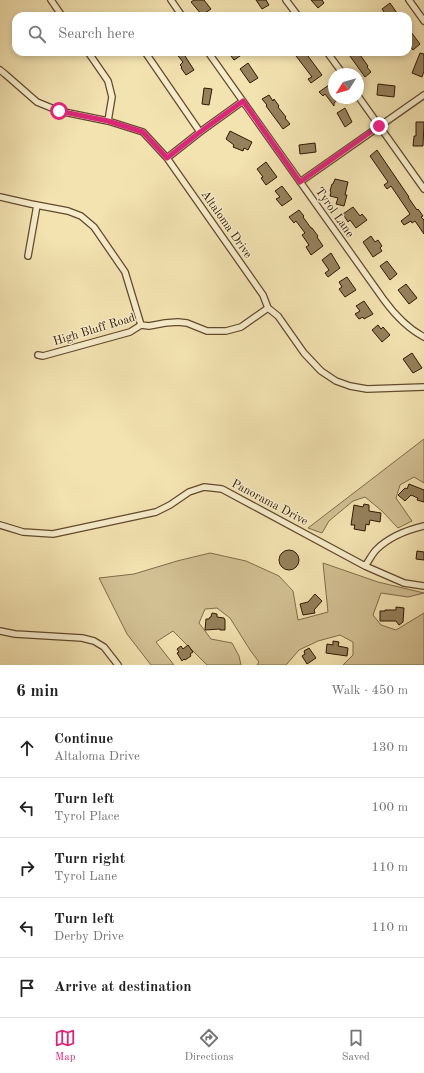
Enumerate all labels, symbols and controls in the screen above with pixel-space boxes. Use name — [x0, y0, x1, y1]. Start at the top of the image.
search box — [12, 12, 412, 56]
icon: search — [26, 23, 48, 45]
text: Search here — [58, 27, 135, 42]
north arrow — [328, 68, 364, 104]
route start — [50, 102, 68, 120]
route end — [370, 117, 388, 135]
street label: Tyrol Lane — [313, 185, 356, 240]
street label: Altaloma Drive — [199, 189, 254, 261]
street label: High Bluff Road — [52, 312, 137, 348]
street label: Panorama Drive — [229, 478, 310, 528]
text: 6 min — [16, 683, 59, 700]
text: Walk · 450 m — [331, 684, 408, 697]
text: Continue — [54, 732, 113, 747]
icon: ahead — [16, 737, 38, 759]
text: 130 m — [371, 741, 408, 754]
text: Altaloma Drive — [54, 750, 140, 763]
text: Turn left — [54, 792, 114, 807]
icon: left — [16, 797, 38, 819]
text: 100 m — [371, 801, 408, 814]
text: Tyrol Place — [54, 810, 120, 823]
text: Turn right — [54, 852, 125, 867]
icon: right — [16, 857, 38, 879]
text: 110 m — [371, 861, 408, 874]
text: Tyrol Lane — [54, 870, 117, 883]
text: Turn left — [54, 912, 114, 927]
icon: left — [16, 917, 38, 939]
text: 110 m — [371, 921, 408, 934]
text: Derby Drive — [54, 930, 124, 943]
icon: arrive — [16, 977, 38, 999]
text: Arrive at destination — [54, 980, 192, 995]
tab: Map — [54, 1027, 76, 1065]
tab: Directions — [185, 1027, 233, 1065]
tab: Saved — [342, 1027, 370, 1065]

